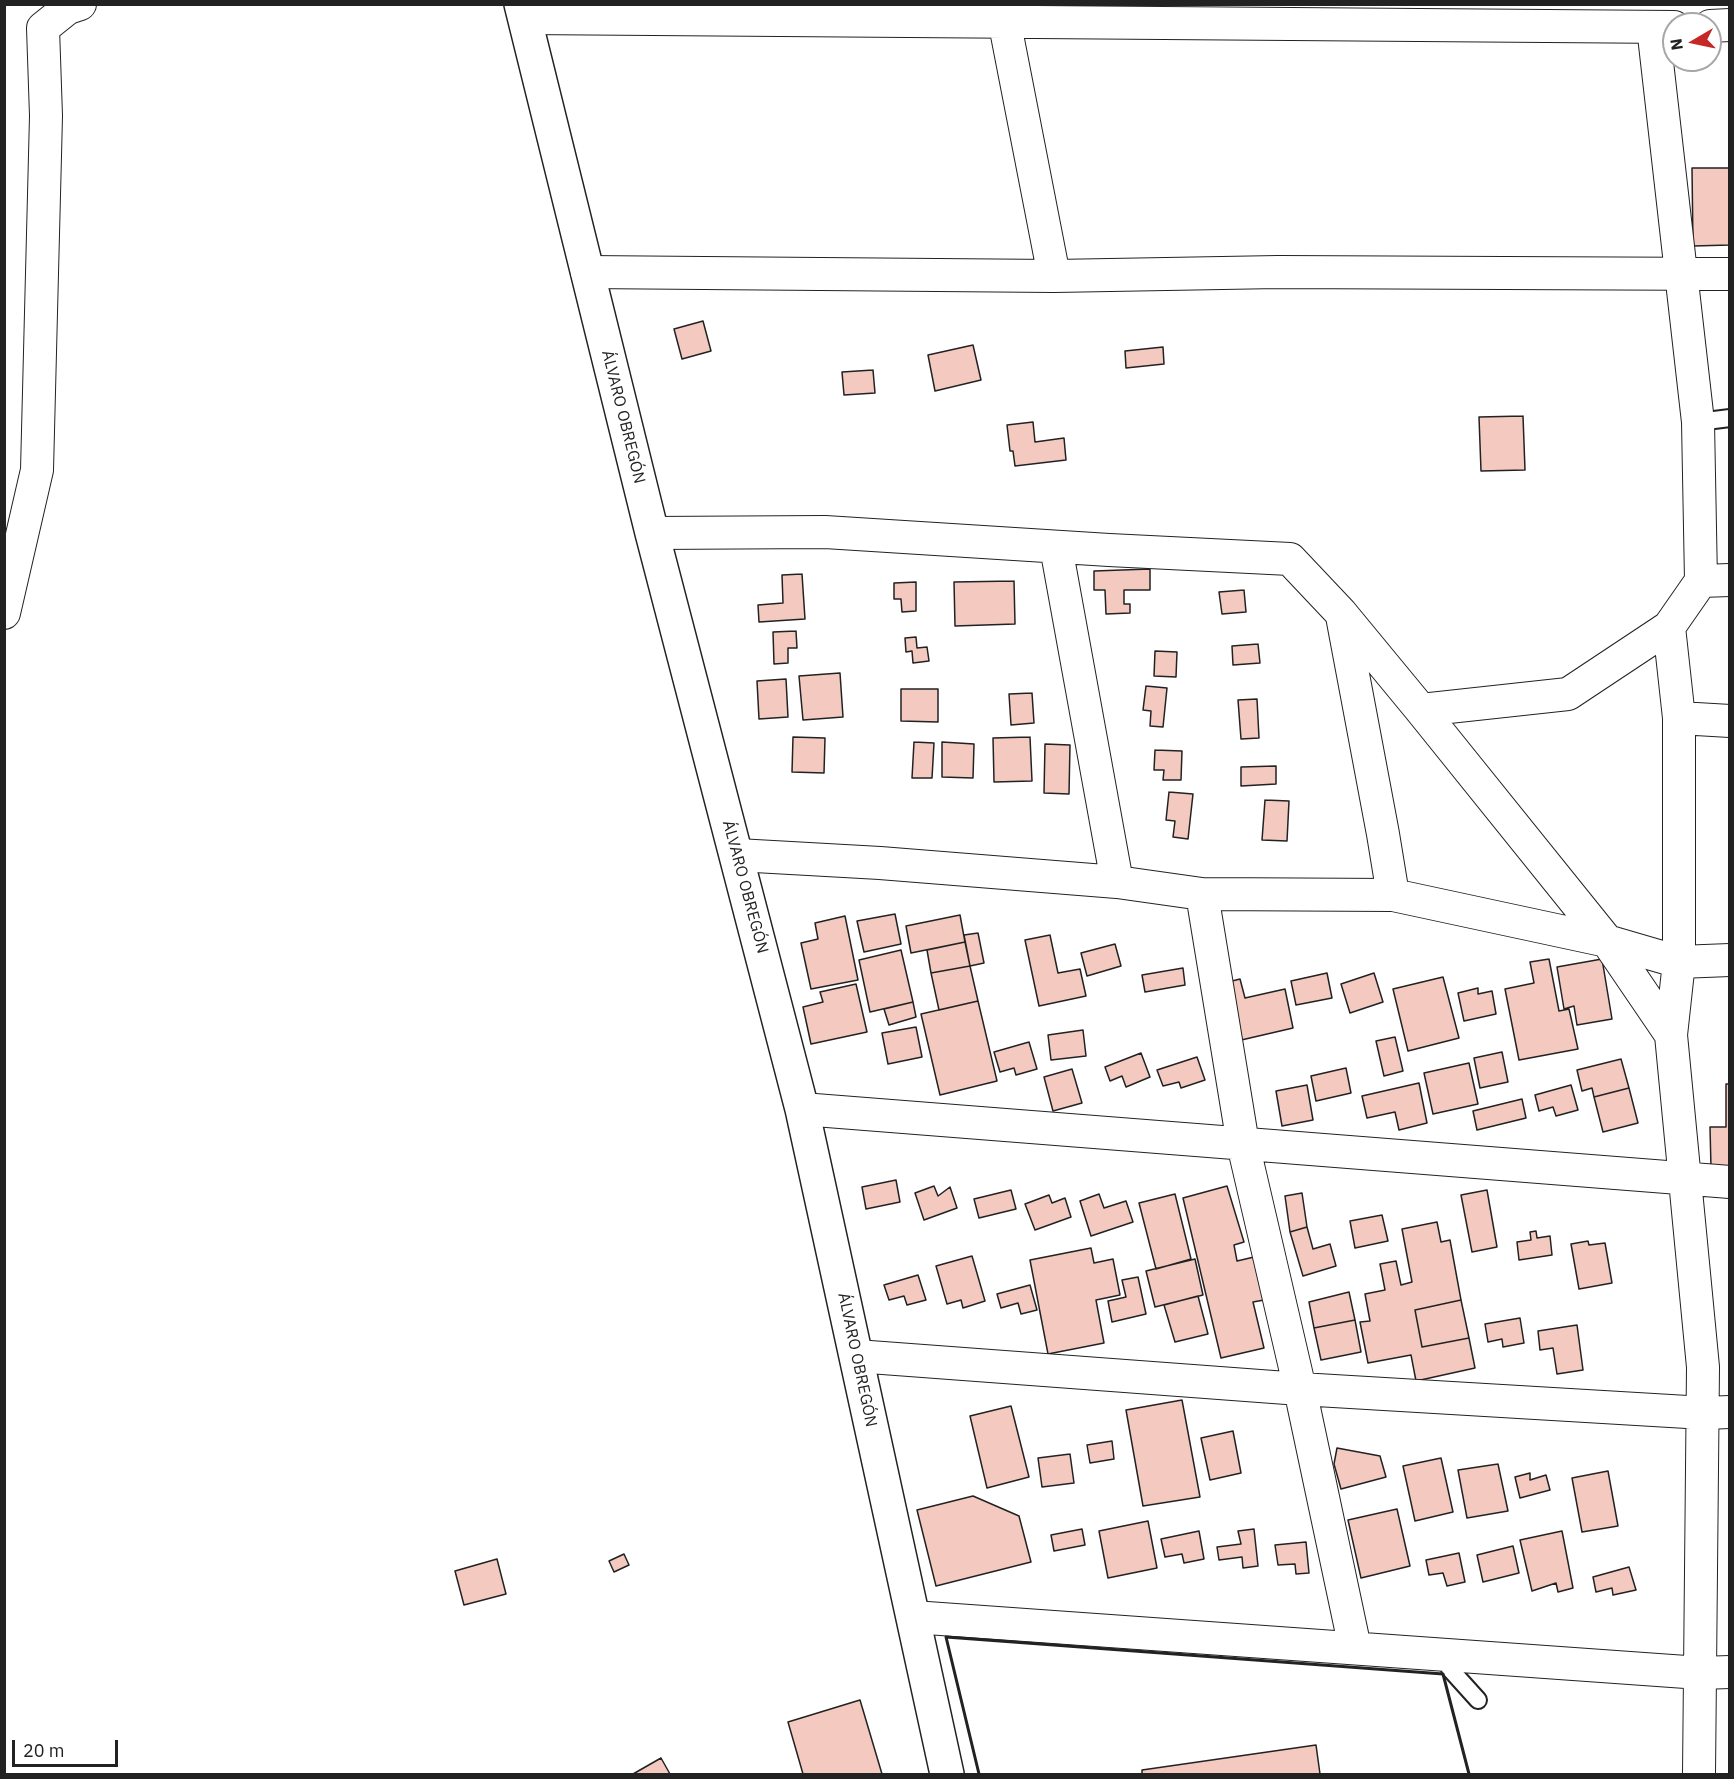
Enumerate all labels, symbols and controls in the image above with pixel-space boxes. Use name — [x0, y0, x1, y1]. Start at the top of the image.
north arrow — [1662, 12, 1722, 72]
text: N — [1665, 37, 1687, 52]
street label: ÁLVARO OBREGÓN — [597, 348, 649, 486]
street label: ÁLVARO OBREGÓN — [718, 818, 772, 956]
street label: ÁLVARO OBREGÓN — [833, 1291, 881, 1429]
scale bar — [15, 1728, 122, 1766]
text: 20 m — [23, 1739, 65, 1762]

